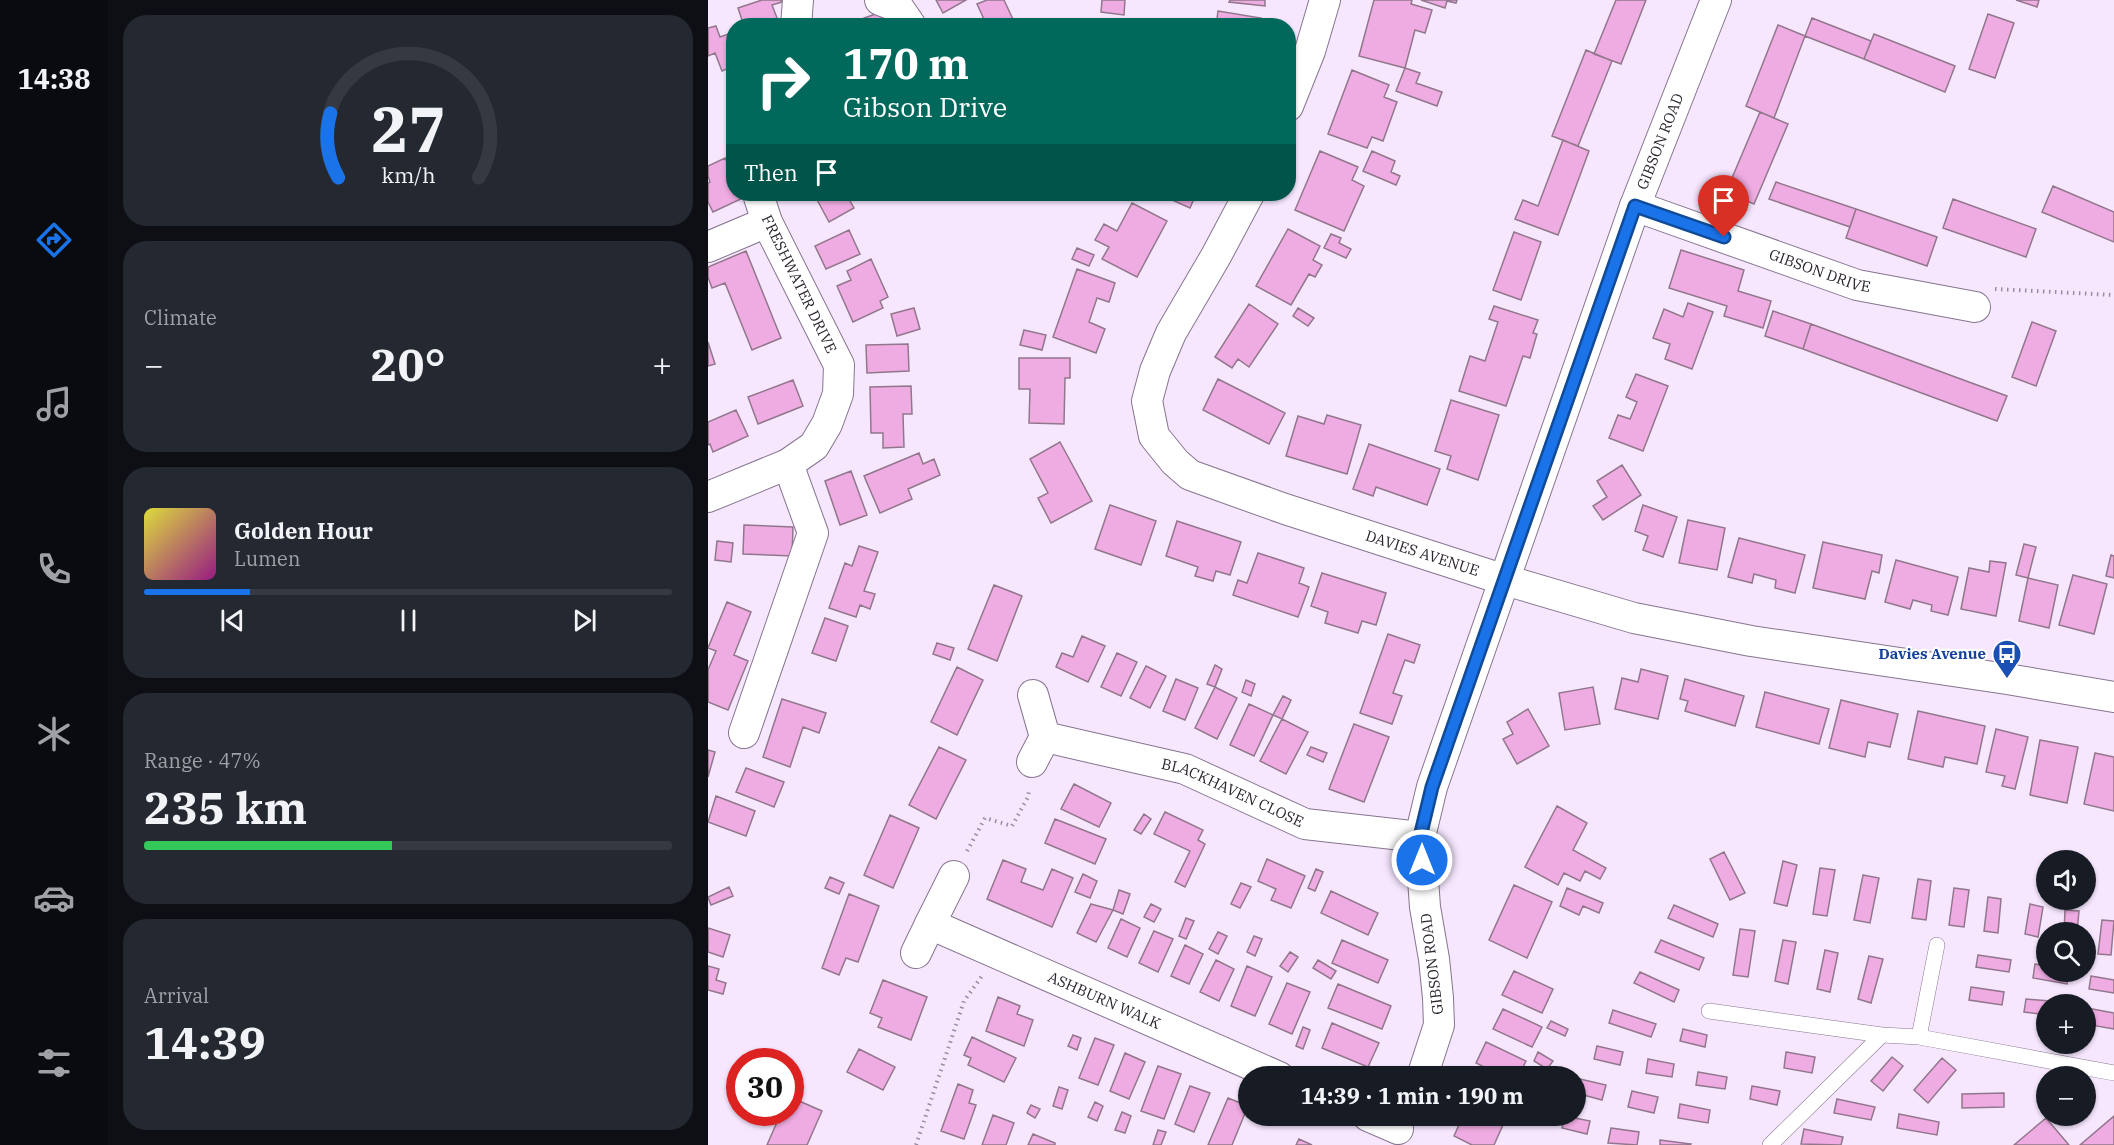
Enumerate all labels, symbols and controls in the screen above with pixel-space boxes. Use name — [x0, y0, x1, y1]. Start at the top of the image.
text: 170 m — [843, 36, 969, 91]
icon: right — [744, 42, 822, 120]
text: 14:38 — [18, 61, 90, 96]
text: 27 — [371, 88, 445, 169]
text: Gibson Drive — [843, 89, 1007, 124]
street label: GIBSON ROAD — [1632, 90, 1687, 192]
icon: arrive — [810, 156, 843, 189]
text: Then — [744, 158, 798, 187]
text: km/h — [381, 161, 435, 189]
pin — [1698, 175, 1749, 237]
icon: arrive — [1707, 184, 1740, 217]
street label: FRESHWATER DRIVE — [758, 212, 841, 356]
icon: directions — [33, 219, 75, 261]
street label: GIBSON DRIVE — [1767, 244, 1872, 296]
text: Climate — [144, 304, 217, 331]
text: 20° — [370, 335, 446, 393]
text: − — [144, 343, 164, 386]
text: + — [652, 343, 672, 386]
icon: music — [33, 383, 75, 425]
text: Golden Hour — [234, 516, 373, 545]
street label: DAVIES AVENUE — [1363, 526, 1482, 580]
text: Lumen — [234, 545, 301, 572]
icon: phone — [33, 548, 75, 590]
icon: previous — [216, 604, 249, 637]
icon: pause — [392, 604, 425, 637]
icon: next — [568, 604, 601, 637]
bus stop icon: Davies Avenue — [1991, 638, 2023, 680]
place label: Davies Avenue — [1878, 644, 1986, 663]
icon: climate — [33, 713, 75, 755]
text: Range · 47% — [144, 747, 261, 774]
street label: BLACKHAVEN CLOSE — [1160, 754, 1307, 831]
text: 235 km — [144, 778, 307, 836]
position arrow — [1390, 828, 1454, 892]
map controls — [2036, 850, 2096, 1126]
button: sound — [2036, 850, 2096, 910]
icon: car — [33, 877, 75, 919]
street label: GIBSON ROAD — [1416, 912, 1447, 1016]
button: search — [2036, 922, 2096, 982]
street label: ASHBURN WALK — [1045, 967, 1164, 1033]
text: Arrival — [144, 982, 209, 1009]
button: + — [2036, 994, 2096, 1054]
text: 14:39 — [144, 1013, 266, 1071]
icon: filters — [33, 1042, 75, 1084]
speed limit sign: 30 — [726, 1048, 804, 1126]
button: − — [2036, 1066, 2096, 1126]
text: 14:39 · 1 min · 190 m — [1300, 1081, 1524, 1110]

